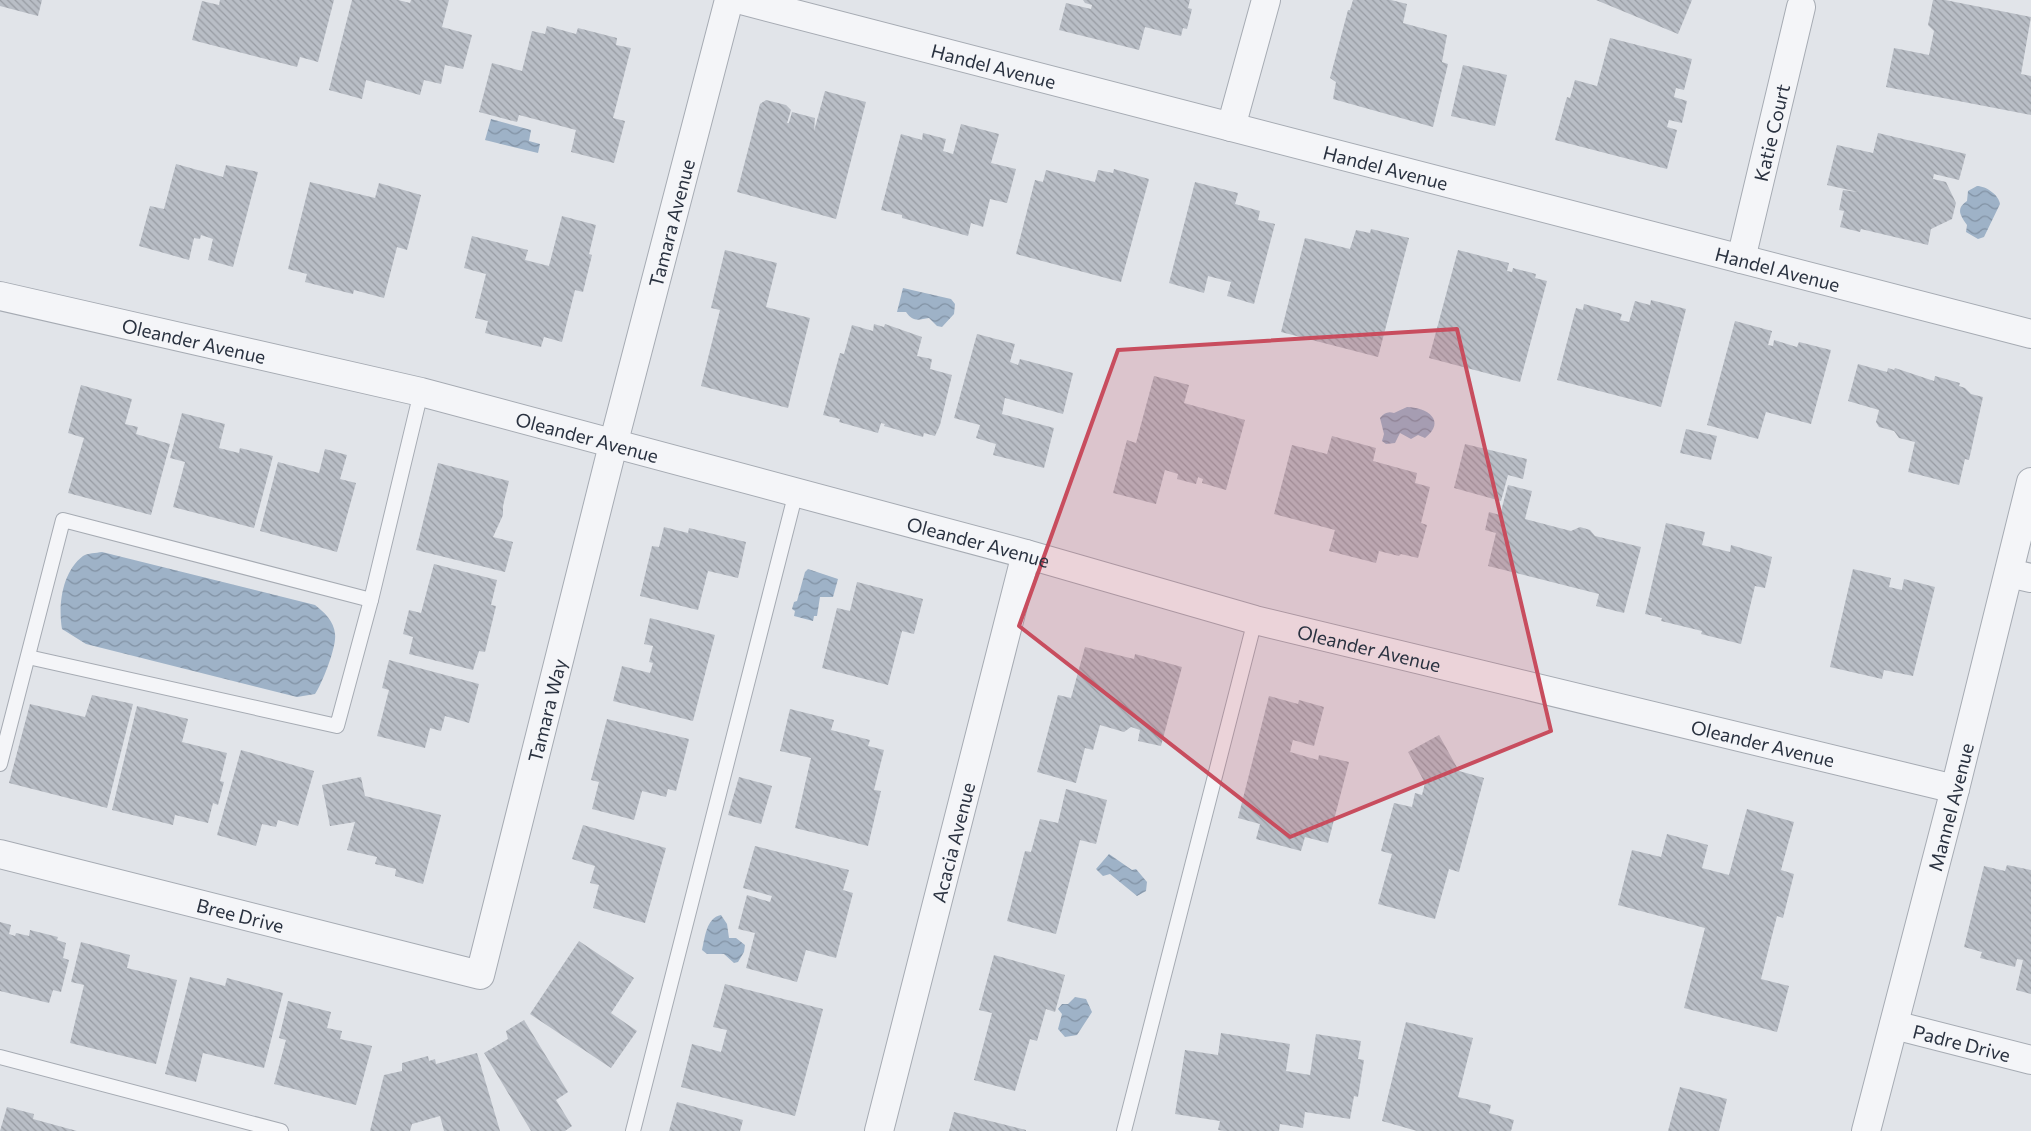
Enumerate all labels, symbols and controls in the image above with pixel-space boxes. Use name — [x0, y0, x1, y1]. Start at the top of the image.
street label: Handel Avenue — [929, 38, 1058, 93]
street label: Katie Court — [1748, 81, 1794, 184]
street label: Handel Avenue — [1321, 140, 1451, 194]
street label: Tamara Avenue — [643, 156, 699, 289]
street label: Handel Avenue — [1713, 241, 1843, 296]
street label: Oleander Avenue — [120, 313, 268, 368]
street label: Oleander Avenue — [513, 406, 661, 467]
street label: Oleander Avenue — [905, 511, 1053, 572]
street label: Oleander Avenue — [1295, 619, 1443, 676]
street label: Tamara Way — [522, 656, 571, 764]
street label: Oleander Avenue — [1689, 714, 1837, 771]
street label: Mannel Avenue — [1923, 740, 1978, 873]
street label: Acacia Avenue — [926, 780, 979, 905]
street label: Bree Drive — [194, 893, 287, 937]
street label: Padre Drive — [1911, 1019, 2013, 1066]

